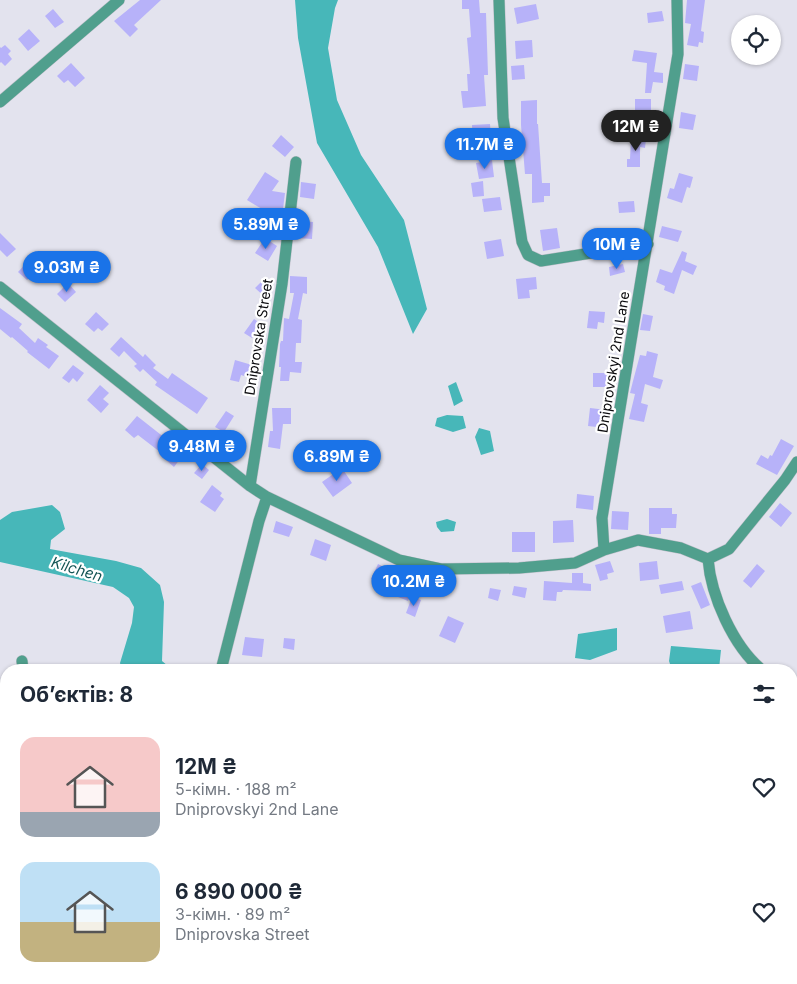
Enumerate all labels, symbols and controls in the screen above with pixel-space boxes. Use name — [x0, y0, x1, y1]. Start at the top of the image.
map controls — [731, 15, 781, 65]
button: locate — [731, 15, 781, 65]
pin: 12M ₴ — [601, 110, 671, 152]
text: 12M ₴ — [612, 116, 660, 136]
pin: 11.7M ₴ — [439, 128, 531, 170]
text: 11.7M ₴ — [456, 134, 514, 154]
pin: 5.89M ₴ — [220, 208, 312, 250]
text: 5.89M ₴ — [233, 214, 299, 234]
pin: 10M ₴ — [582, 228, 652, 270]
text: 10M ₴ — [593, 234, 641, 254]
pin: 9.03M ₴ — [21, 250, 113, 293]
text: 9.03M ₴ — [34, 257, 100, 277]
street label: Dniprovska Street — [240, 277, 276, 396]
street label: Dniprovskyi 2nd Lane — [593, 290, 633, 434]
pin: 9.48M ₴ — [156, 430, 248, 472]
text: 9.48M ₴ — [168, 436, 236, 456]
pin: 6.89M ₴ — [291, 440, 383, 482]
text: 6.89M ₴ — [304, 446, 370, 466]
water label: Kilchen — [49, 552, 105, 586]
pin: 10.2M ₴ — [368, 564, 460, 607]
text: 10.2M ₴ — [382, 571, 446, 591]
icon: filters — [750, 680, 778, 708]
text: Об’єктів: 8 — [20, 682, 133, 707]
text: 12M ₴ — [175, 754, 237, 779]
icon: home — [60, 757, 120, 817]
icon: heart — [750, 773, 778, 801]
text: 5-кімн. · 188 m² — [175, 779, 297, 799]
text: Dniprovskyi 2nd Lane — [175, 799, 339, 819]
text: 6 890 000 ₴ — [175, 879, 303, 904]
icon: home — [60, 882, 120, 942]
icon: heart — [750, 898, 778, 926]
text: 3-кімн. · 89 m² — [175, 904, 290, 924]
text: Dniprovska Street — [175, 924, 310, 944]

